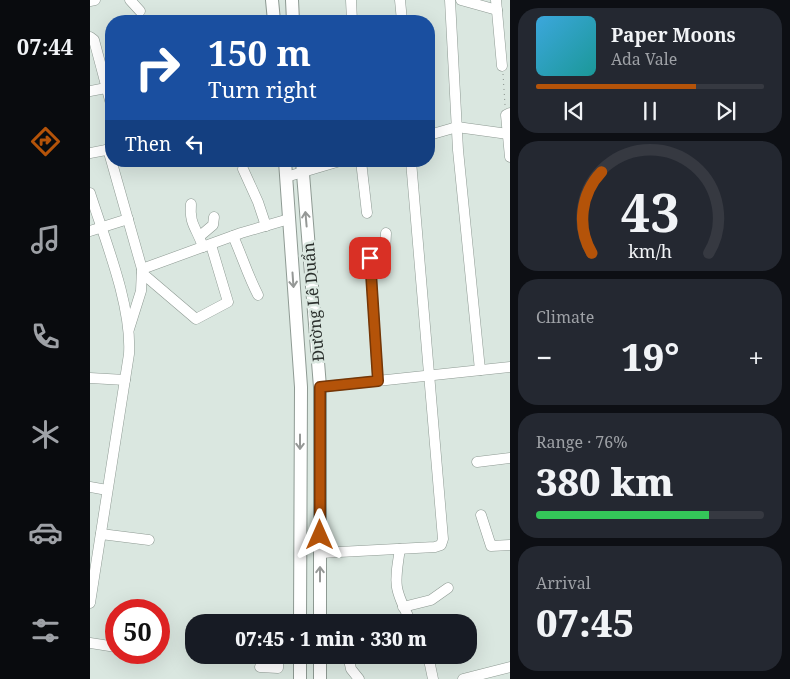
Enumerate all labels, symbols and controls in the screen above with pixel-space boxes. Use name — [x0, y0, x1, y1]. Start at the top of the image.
text: Paper Moons — [611, 22, 736, 48]
text: 150 m — [208, 29, 311, 76]
text: 07:44 — [17, 31, 73, 61]
icon: right — [125, 35, 190, 100]
text: Ada Vale — [611, 48, 677, 70]
text: Turn right — [208, 74, 317, 104]
icon: previous — [560, 97, 588, 125]
icon: pause — [636, 97, 664, 125]
icon: next — [712, 97, 740, 125]
icon: directions — [28, 124, 63, 159]
icon: left — [181, 130, 209, 158]
text: Then — [125, 131, 171, 157]
text: 43 — [621, 176, 679, 247]
one-way arrow — [302, 212, 311, 228]
icon: music — [28, 222, 63, 257]
pin — [349, 237, 391, 279]
text: km/h — [628, 239, 672, 263]
street label: Đường Lê Duẩn — [297, 242, 329, 362]
icon: arrive — [356, 244, 384, 272]
one-way arrow — [289, 271, 298, 287]
text: Climate — [536, 306, 594, 328]
icon: phone — [28, 319, 63, 354]
text: 19° — [621, 330, 679, 382]
text: − — [536, 338, 552, 376]
text: + — [748, 338, 764, 376]
icon: climate — [28, 417, 63, 452]
text: Range · 76% — [536, 431, 628, 453]
one-way arrow — [295, 434, 305, 450]
text: 380 km — [536, 455, 674, 507]
position arrow — [293, 508, 345, 560]
icon: car — [28, 515, 63, 550]
one-way arrow — [315, 566, 325, 582]
text: Arrival — [536, 572, 591, 594]
text: 07:45 — [536, 596, 634, 648]
speed limit sign: 50 — [105, 599, 170, 664]
icon: filters — [28, 613, 63, 648]
text: 07:45 · 1 min · 330 m — [235, 626, 427, 652]

